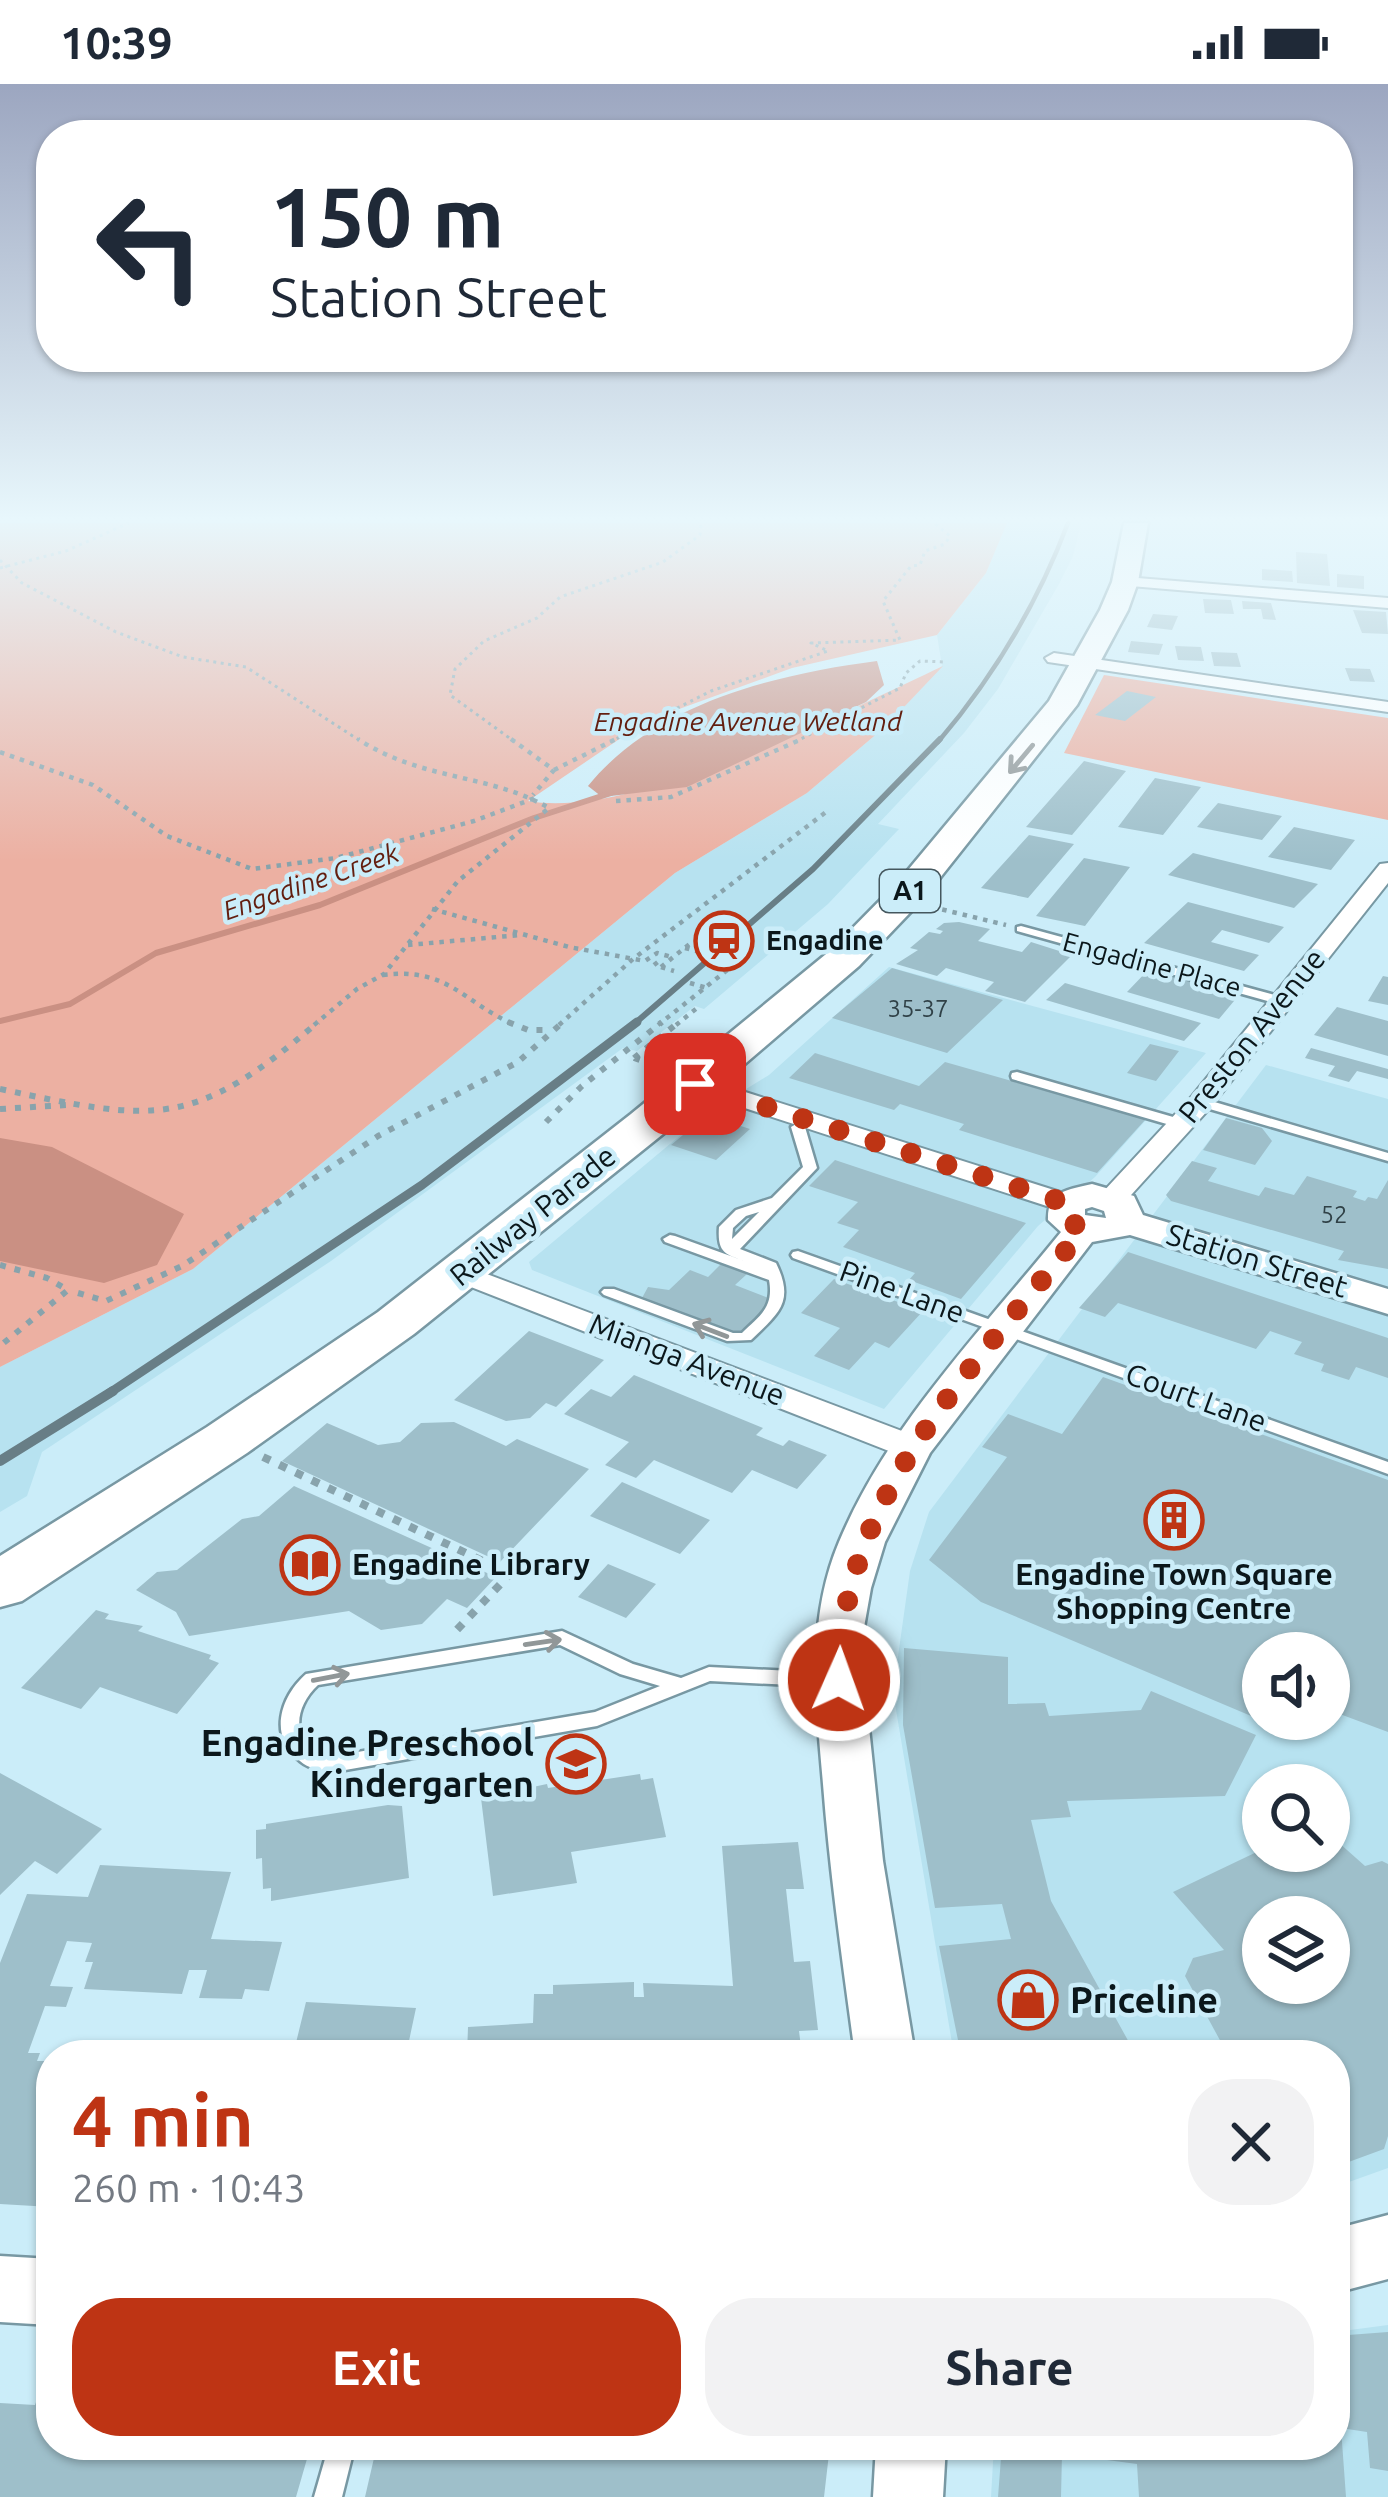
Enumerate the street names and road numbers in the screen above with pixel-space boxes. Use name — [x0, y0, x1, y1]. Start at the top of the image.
road number: A1 — [880, 870, 940, 912]
street label: Engadine Place — [1060, 926, 1245, 1002]
street label: Preston Avenue — [1171, 942, 1332, 1129]
street label: Railway Parade — [443, 1138, 622, 1292]
street label: Station Street — [1163, 1216, 1352, 1304]
street label: Pine Lane — [835, 1253, 969, 1329]
street label: Mianga Avenue — [585, 1306, 790, 1412]
street label: Court Lane — [1121, 1356, 1271, 1438]

